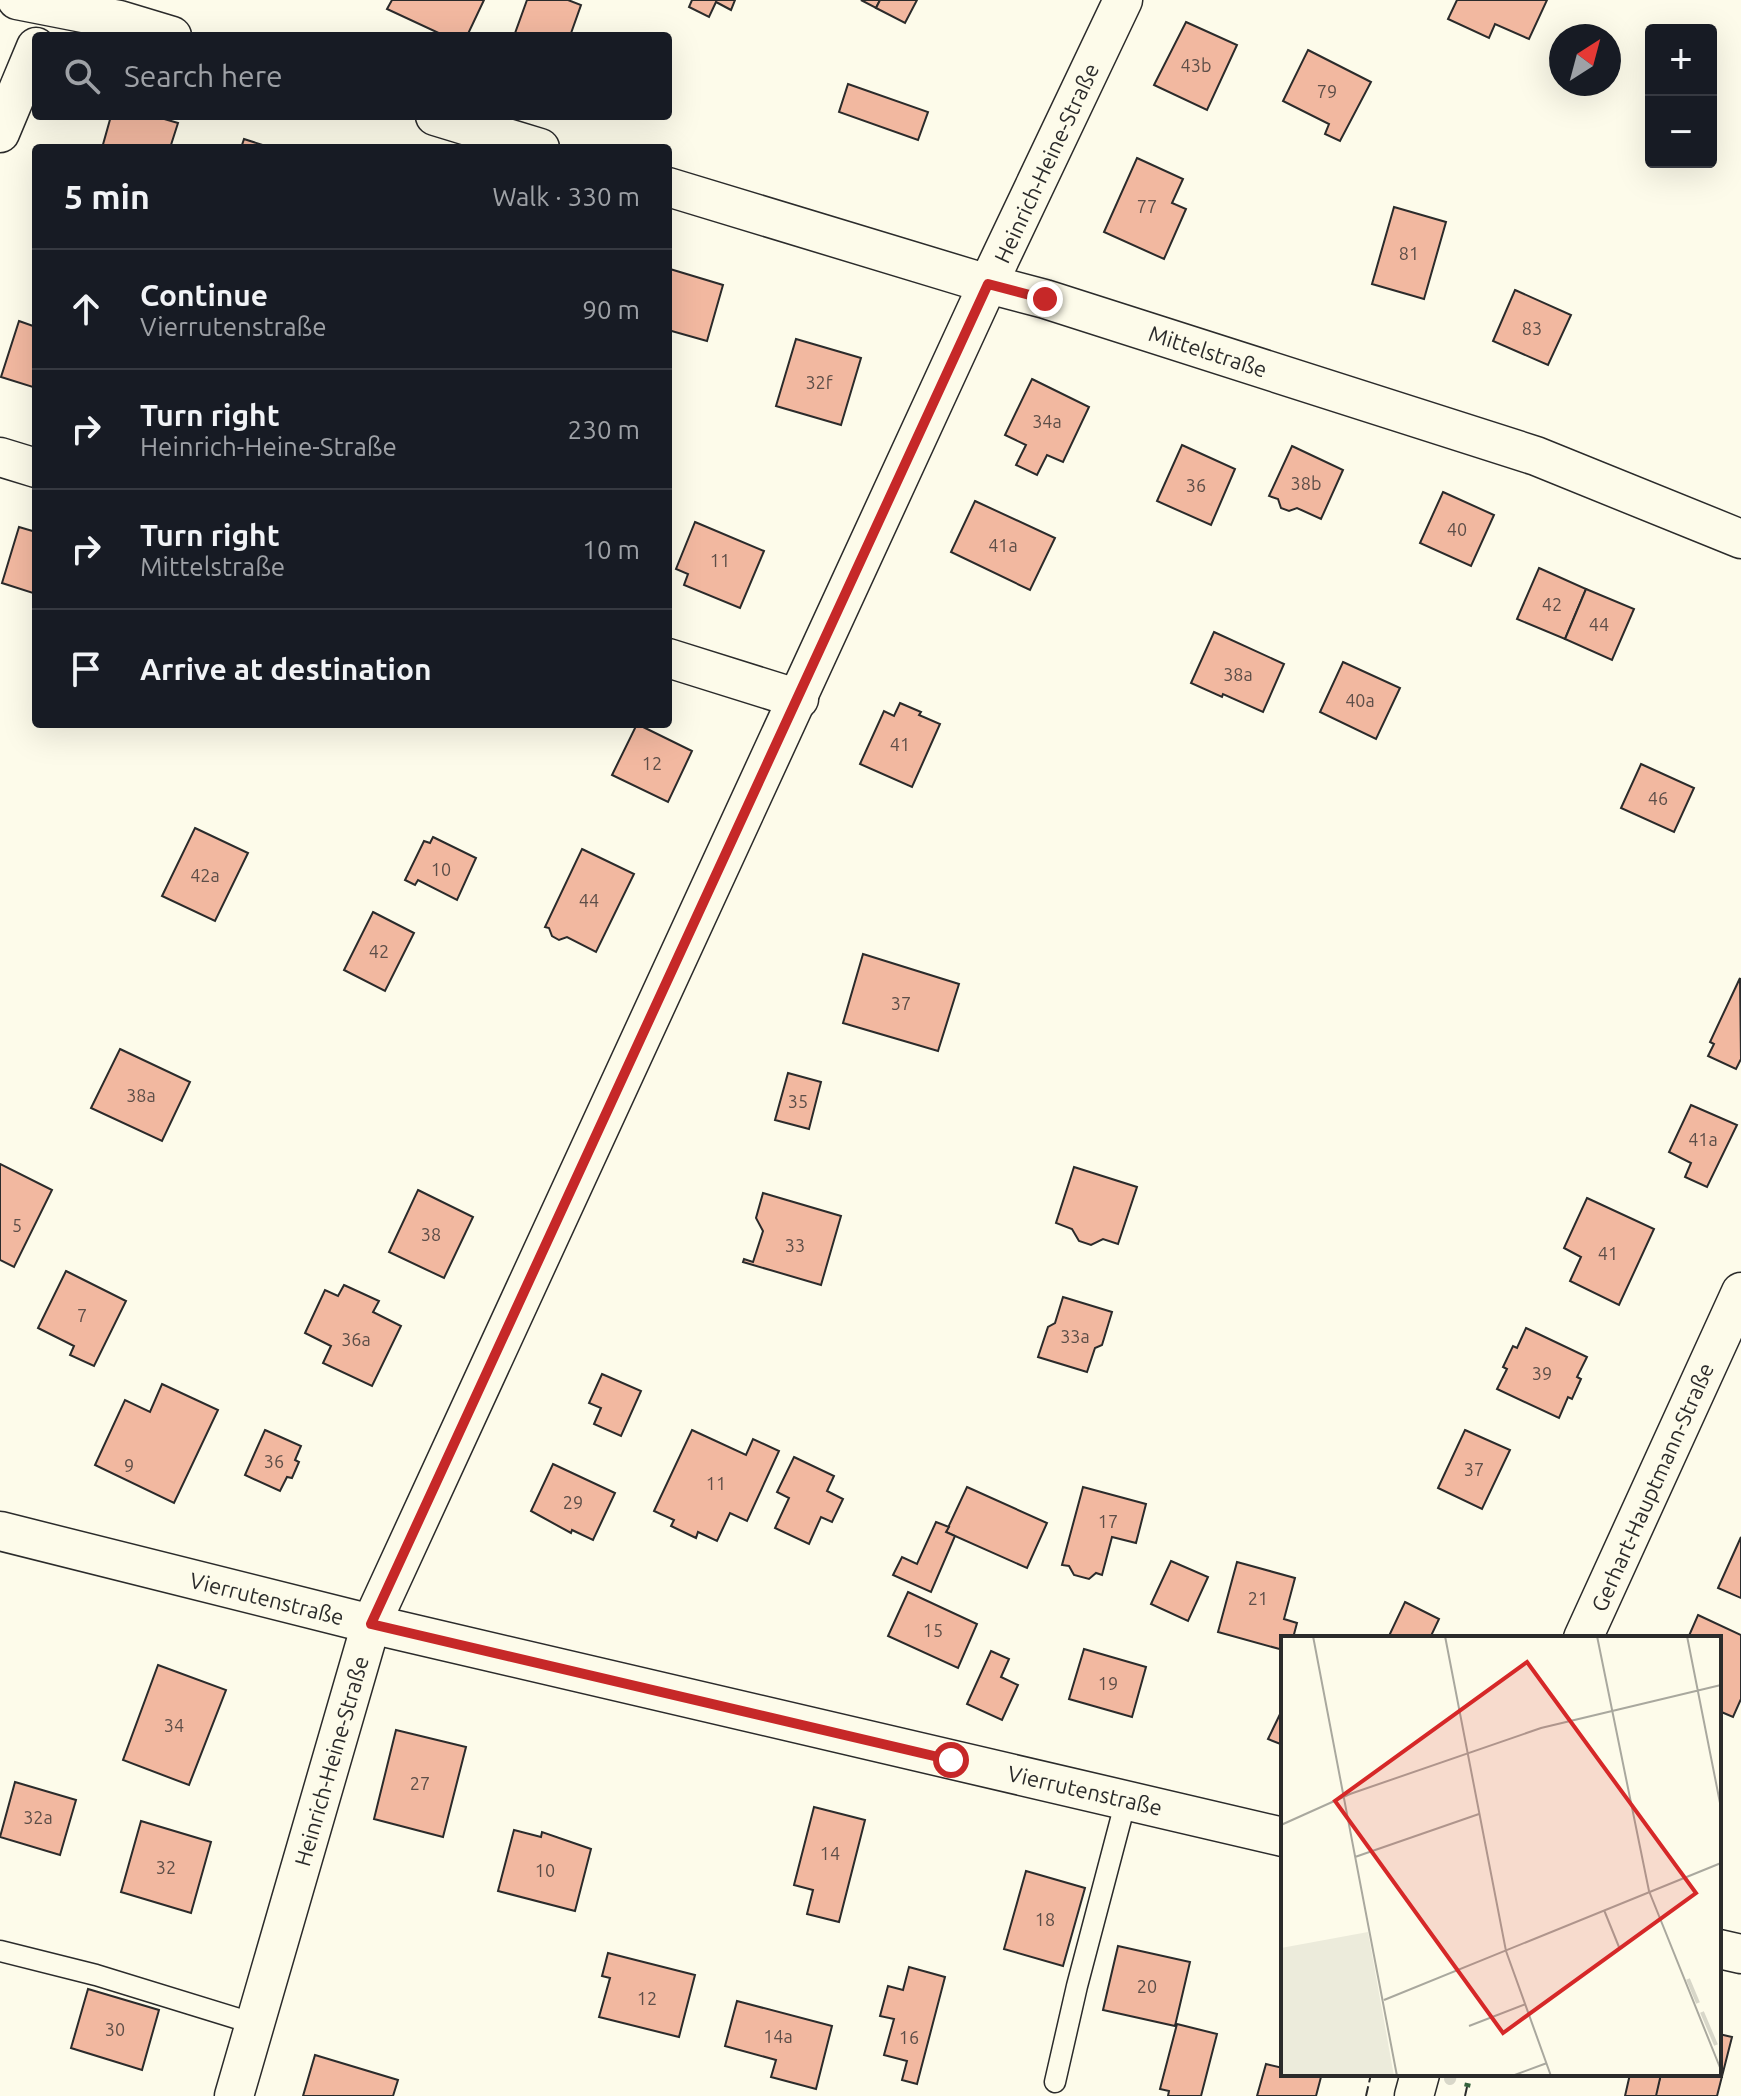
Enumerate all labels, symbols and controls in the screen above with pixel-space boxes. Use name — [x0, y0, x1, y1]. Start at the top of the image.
north arrow — [1549, 24, 1621, 96]
map controls — [1645, 24, 1717, 168]
button: + — [1645, 24, 1717, 96]
search box — [32, 32, 672, 120]
icon: search — [60, 54, 104, 98]
house number: 43b — [1181, 55, 1211, 75]
text: Search here — [124, 59, 283, 93]
street label: Heinrich-Heine-Straße — [989, 59, 1103, 267]
house number: 79 — [1317, 81, 1337, 101]
button: − — [1645, 96, 1717, 168]
text: 5 min — [64, 177, 150, 215]
text: Walk · 330 m — [492, 182, 640, 211]
house number: 77 — [1137, 196, 1157, 216]
house number: 81 — [1399, 243, 1419, 263]
text: Continue — [140, 278, 268, 312]
route end — [1027, 281, 1063, 317]
icon: ahead — [64, 287, 108, 331]
text: 90 m — [582, 295, 640, 324]
text: Vierrutenstraße — [140, 312, 327, 341]
house number: 83 — [1522, 318, 1542, 338]
street label: Mittelstraße — [1146, 320, 1270, 382]
house number: 32f — [805, 372, 833, 392]
text: Turn right — [140, 398, 280, 432]
icon: right — [64, 407, 108, 451]
house number: 34a — [1032, 411, 1062, 431]
text: 230 m — [568, 415, 640, 444]
text: Heinrich-Heine-Straße — [140, 432, 397, 461]
house number: 38b — [1291, 473, 1321, 493]
house number: 36 — [1186, 475, 1206, 495]
text: Turn right — [140, 518, 280, 552]
house number: 40 — [1447, 519, 1467, 539]
icon: right — [64, 527, 108, 571]
text: 10 m — [582, 535, 640, 564]
house number: 41a — [988, 535, 1018, 555]
house number: 11 — [710, 550, 730, 570]
text: Mittelstraße — [140, 552, 285, 581]
house number: 42 — [1542, 594, 1562, 614]
house number: 44 — [1589, 614, 1609, 634]
icon: arrive — [64, 647, 108, 691]
text: Arrive at destination — [140, 652, 432, 686]
house number: 38a — [1223, 664, 1253, 684]
house number: 40a — [1345, 690, 1375, 710]
house number: 41 — [890, 734, 910, 754]
house number: 12 — [642, 753, 662, 773]
house number: 46 — [1648, 788, 1668, 808]
house number: 10 — [431, 859, 451, 879]
house number: 42a — [190, 865, 220, 885]
house number: 44 — [579, 890, 599, 910]
house number: 42 — [369, 941, 389, 961]
house number: 37 — [891, 993, 911, 1013]
house number: 38a — [126, 1085, 156, 1105]
house number: 35 — [788, 1091, 808, 1111]
house number: 41a — [1688, 1129, 1718, 1149]
house number: 5 — [12, 1215, 22, 1235]
house number: 38 — [421, 1224, 441, 1244]
house number: 33 — [785, 1235, 805, 1255]
house number: 41 — [1598, 1243, 1618, 1263]
house number: 7 — [77, 1305, 87, 1325]
house number: 33a — [1060, 1326, 1090, 1346]
house number: 36a — [341, 1329, 371, 1349]
street label: Gerhart-Hauptmann-Straße — [1586, 1359, 1718, 1615]
house number: 39 — [1532, 1363, 1552, 1383]
house number: 36 — [264, 1451, 284, 1471]
house number: 9 — [124, 1455, 134, 1475]
house number: 37 — [1464, 1459, 1484, 1479]
house number: 11 — [706, 1473, 726, 1493]
house number: 29 — [563, 1492, 583, 1512]
house number: 17 — [1098, 1511, 1118, 1531]
street label: Vierrutenstraße — [187, 1567, 347, 1629]
house number: 21 — [1248, 1588, 1268, 1608]
house number: 15 — [923, 1620, 943, 1640]
inset map — [1281, 1636, 1721, 2076]
street label: Heinrich-Heine-Straße — [289, 1653, 373, 1869]
house number: 19 — [1098, 1673, 1118, 1693]
house number: 34 — [164, 1715, 184, 1735]
route start — [933, 1742, 969, 1778]
street label: Vierrutenstraße — [1005, 1760, 1165, 1820]
house number: 27 — [410, 1773, 430, 1793]
house number: 32a — [23, 1807, 53, 1827]
house number: 14 — [820, 1843, 840, 1863]
house number: 32 — [156, 1857, 176, 1877]
house number: 10 — [535, 1860, 555, 1880]
house number: 18 — [1035, 1909, 1055, 1929]
house number: 20 — [1137, 1976, 1157, 1996]
house number: 12 — [637, 1988, 657, 2008]
house number: 30 — [105, 2019, 125, 2039]
house number: 14a — [763, 2026, 793, 2046]
house number: 16 — [899, 2027, 919, 2047]

